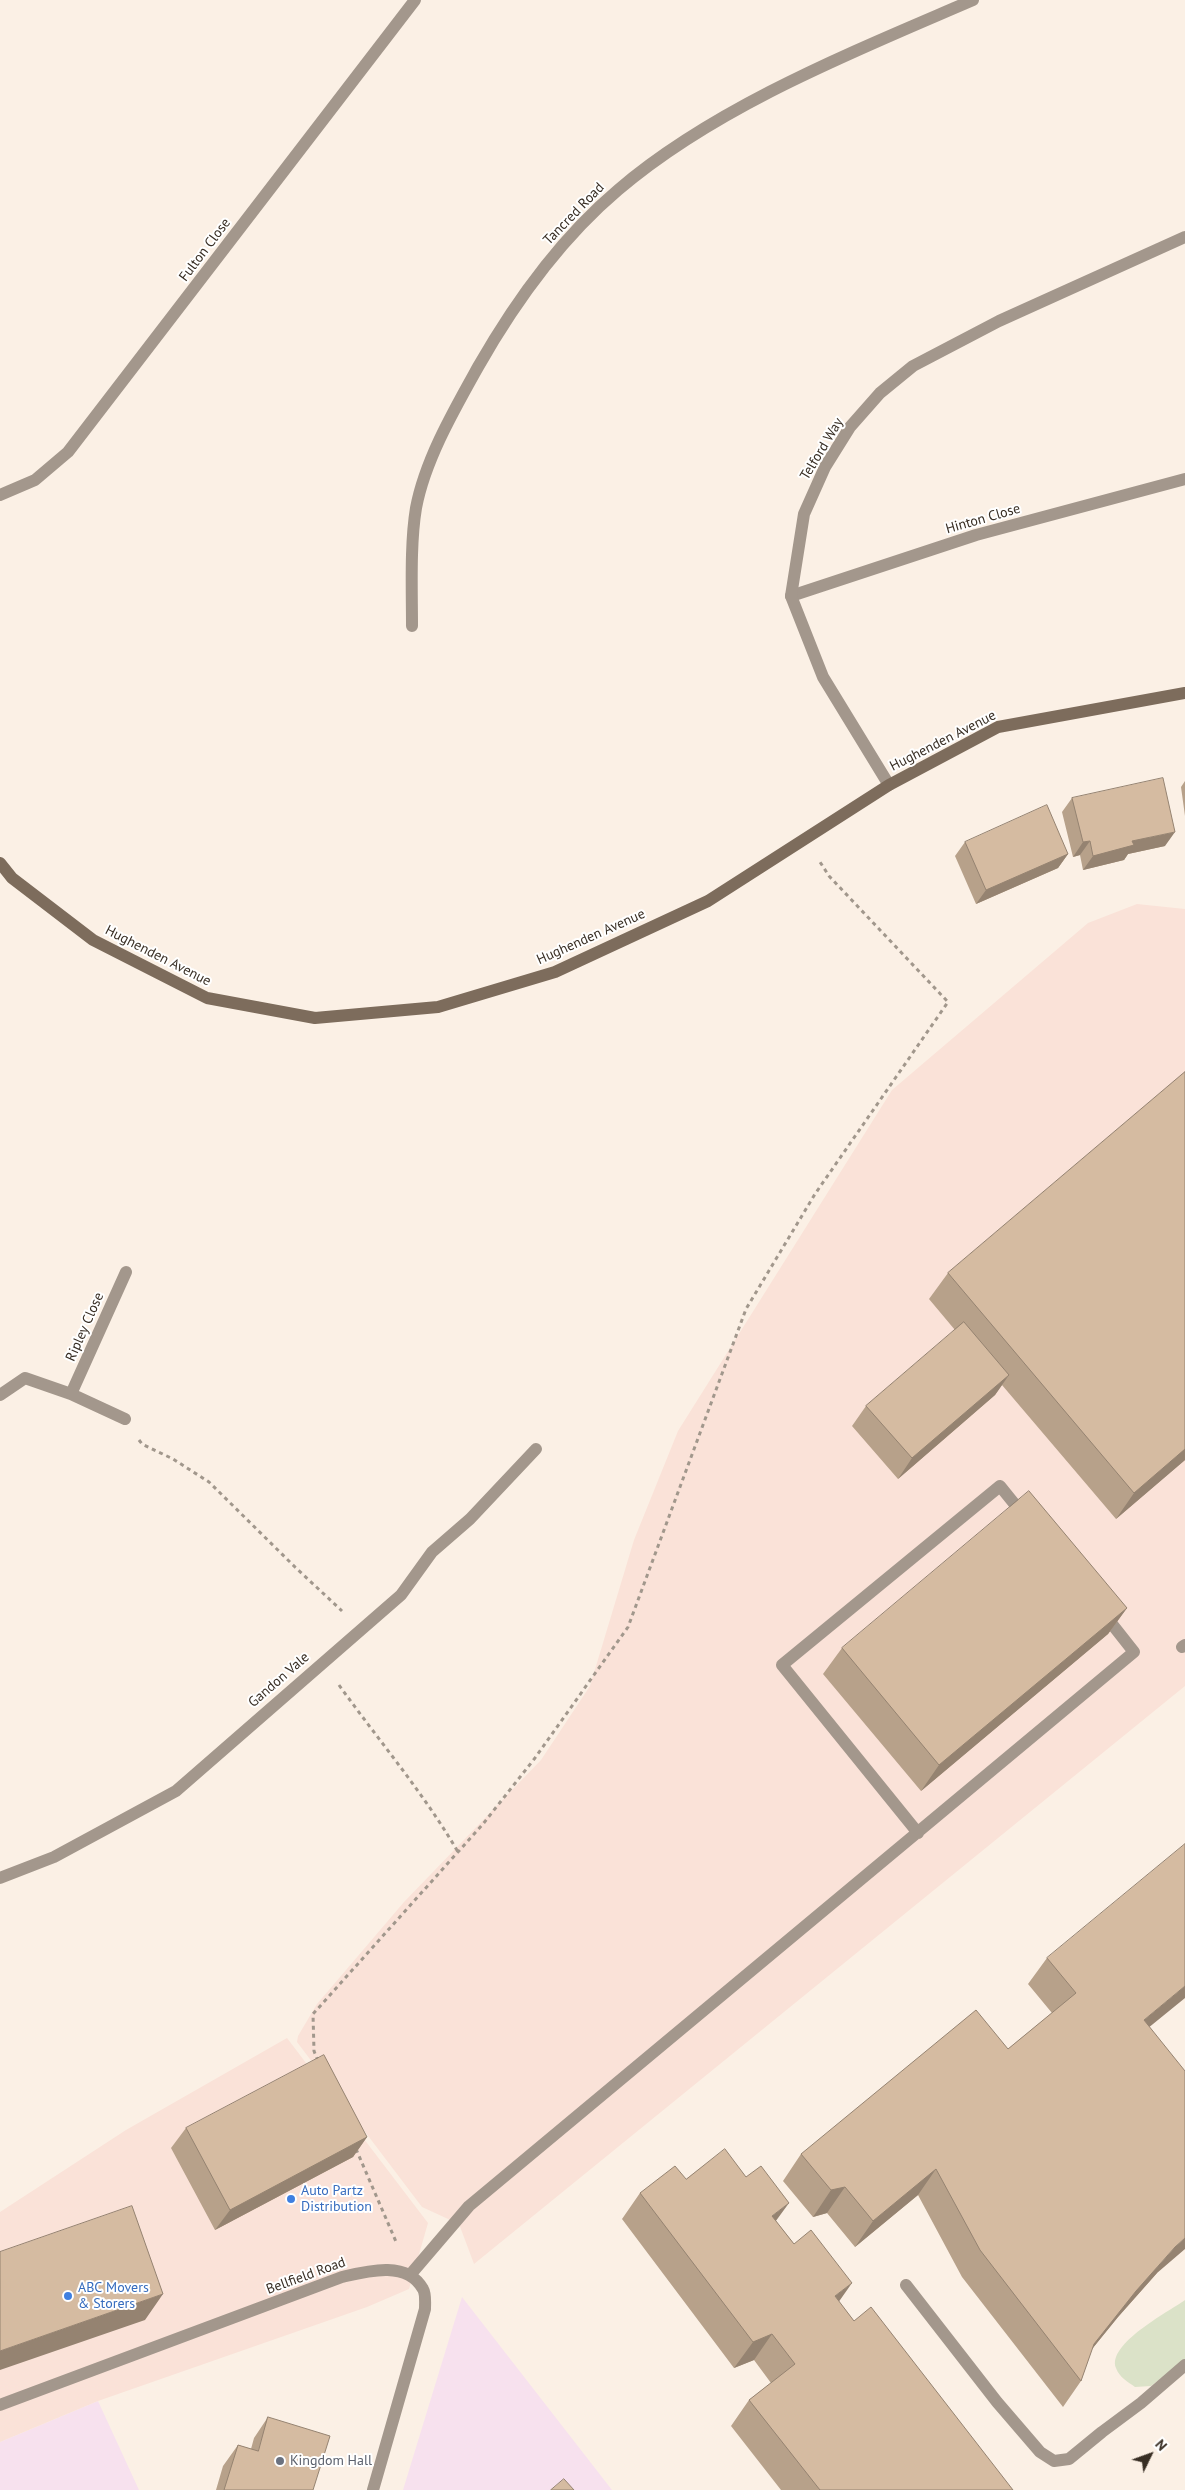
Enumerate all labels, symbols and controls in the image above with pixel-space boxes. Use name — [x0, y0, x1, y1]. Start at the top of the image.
street label: Tancred Road — [540, 179, 608, 249]
street label: Fulton Close — [176, 215, 234, 285]
street label: Telford Way — [797, 415, 847, 483]
street label: Hinton Close — [944, 500, 1022, 538]
street label: Hughenden Avenue — [887, 707, 999, 775]
street label: Hughenden Avenue — [534, 906, 648, 968]
street label: Hughenden Avenue — [102, 922, 214, 990]
street label: Ripley Close — [62, 1290, 108, 1364]
street label: Gandon Vale — [245, 1649, 313, 1711]
place label: Auto Partz Distribution — [301, 2183, 372, 2216]
marker: Auto Partz Distribution — [285, 2193, 297, 2205]
street label: Bellfield Road — [264, 2254, 348, 2298]
place label: ABC Movers & Storers — [78, 2280, 149, 2312]
marker: ABC Movers & Storers — [62, 2290, 74, 2302]
north arrow — [1125, 2430, 1175, 2480]
text: N — [1151, 2436, 1171, 2454]
place label: Kingdom Hall — [290, 2453, 372, 2469]
marker: Kingdom Hall — [274, 2455, 286, 2467]

